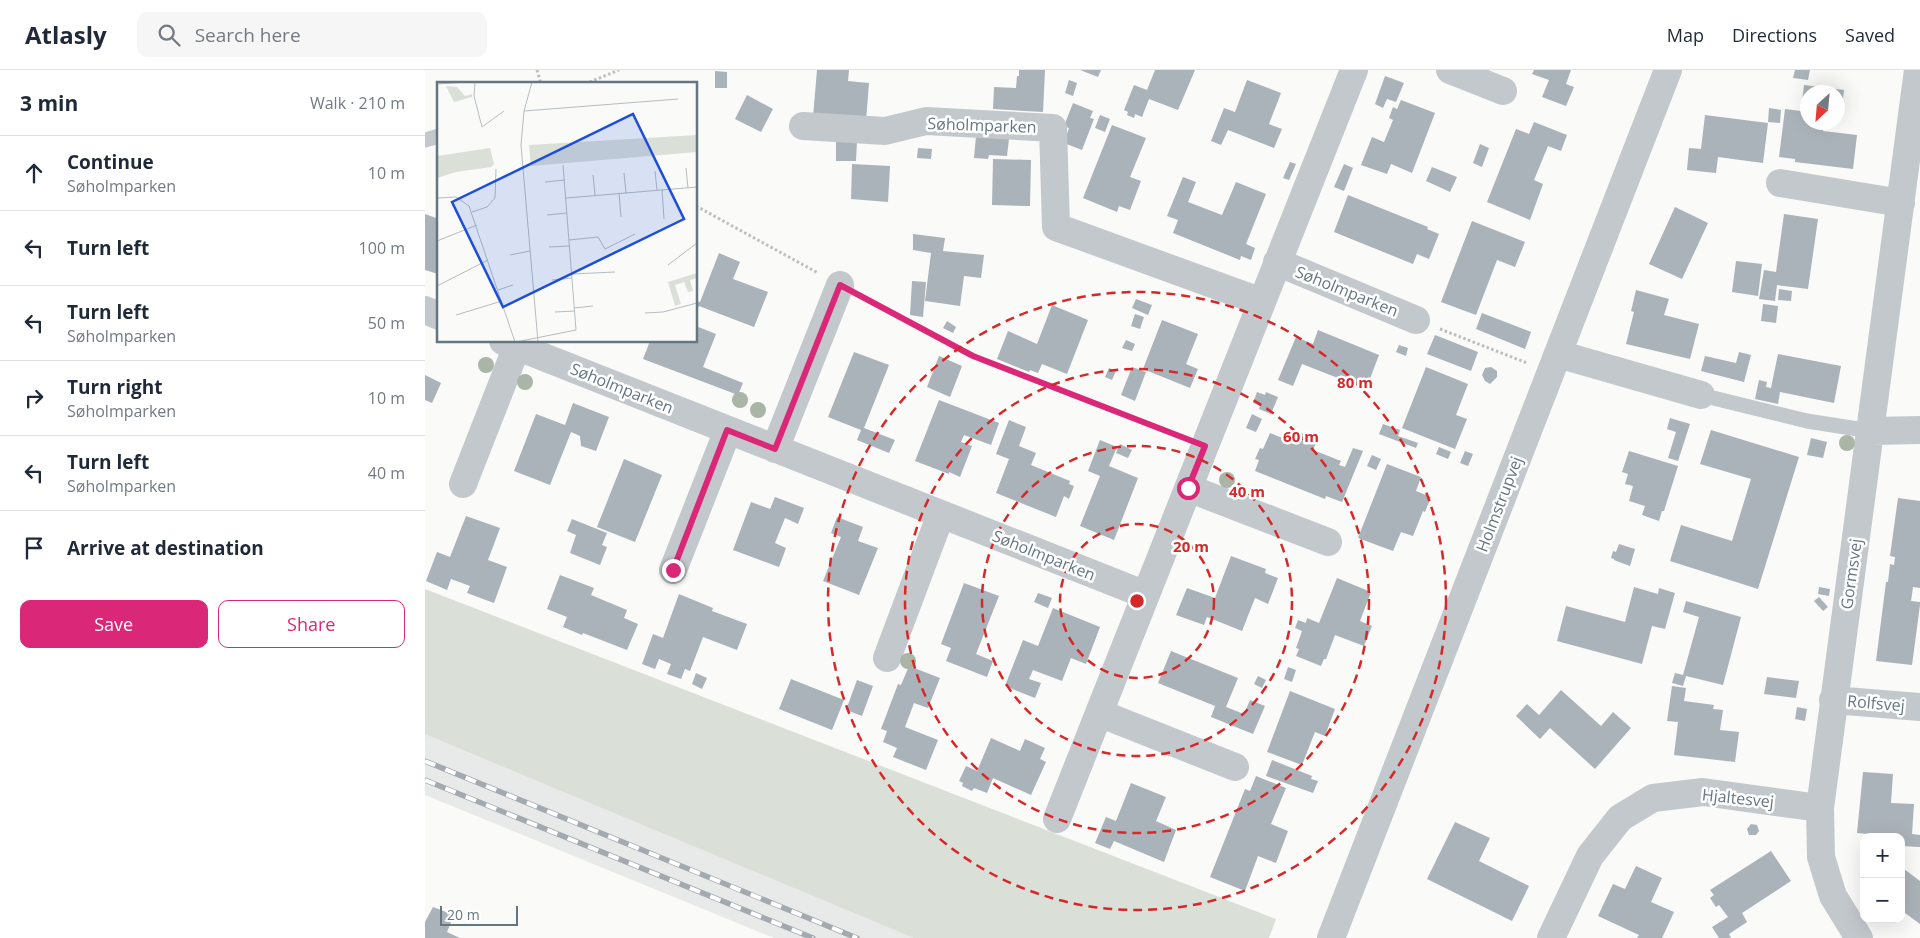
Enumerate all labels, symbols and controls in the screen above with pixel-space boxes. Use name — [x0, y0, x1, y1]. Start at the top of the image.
search box — [137, 12, 487, 57]
text: Atlasly — [25, 18, 107, 51]
icon: search — [155, 21, 183, 49]
text: Search here — [195, 22, 301, 48]
text: Map — [1667, 23, 1704, 47]
text: Directions — [1732, 23, 1817, 47]
text: Saved — [1845, 23, 1895, 47]
inset map — [437, 82, 697, 342]
north arrow — [1800, 85, 1845, 130]
text: 3 min — [20, 89, 78, 117]
text: Walk · 210 m — [310, 92, 405, 114]
street label: Søholmparken — [927, 112, 1037, 138]
text: Continue — [67, 149, 154, 175]
icon: ahead — [20, 159, 48, 187]
text: 10 m — [368, 162, 405, 184]
text: Søholmparken — [67, 175, 176, 197]
icon: left — [20, 234, 48, 262]
text: Turn left — [67, 235, 149, 261]
text: 100 m — [359, 237, 405, 259]
street label: Søholmparken — [1292, 260, 1402, 322]
text: Turn left — [67, 299, 149, 325]
icon: left — [20, 309, 48, 337]
text: 50 m — [368, 312, 405, 334]
text: Søholmparken — [67, 325, 176, 347]
street label: Søholmparken — [567, 357, 677, 419]
text: 80 m — [1337, 372, 1373, 392]
text: Turn right — [67, 374, 162, 400]
icon: right — [20, 384, 48, 412]
text: 10 m — [368, 387, 405, 409]
text: Søholmparken — [67, 400, 176, 422]
text: 60 m — [1283, 426, 1319, 446]
text: Turn left — [67, 449, 149, 475]
street label: Holmstrupvej — [1471, 453, 1527, 555]
icon: left — [20, 459, 48, 487]
text: 40 m — [368, 462, 405, 484]
text: Søholmparken — [67, 475, 176, 497]
route start — [1177, 477, 1200, 500]
text: 40 m — [1229, 481, 1265, 501]
street label: Søholmparken — [989, 524, 1099, 586]
icon: arrive — [20, 534, 48, 562]
text: Arrive at destination — [67, 535, 264, 561]
text: 20 m — [1173, 536, 1209, 556]
street label: Gormsvej — [1835, 537, 1867, 611]
route end — [662, 559, 685, 582]
centre of rings — [1128, 592, 1146, 610]
button: Save — [20, 600, 208, 648]
button: Share — [218, 600, 405, 648]
street label: Rolfsvej — [1846, 690, 1906, 716]
street label: Hjaltesvej — [1701, 783, 1775, 813]
map controls — [1860, 833, 1905, 923]
button: + — [1860, 833, 1905, 878]
button: − — [1860, 878, 1905, 923]
scale bar — [440, 903, 517, 926]
text: 20 m — [447, 905, 480, 924]

